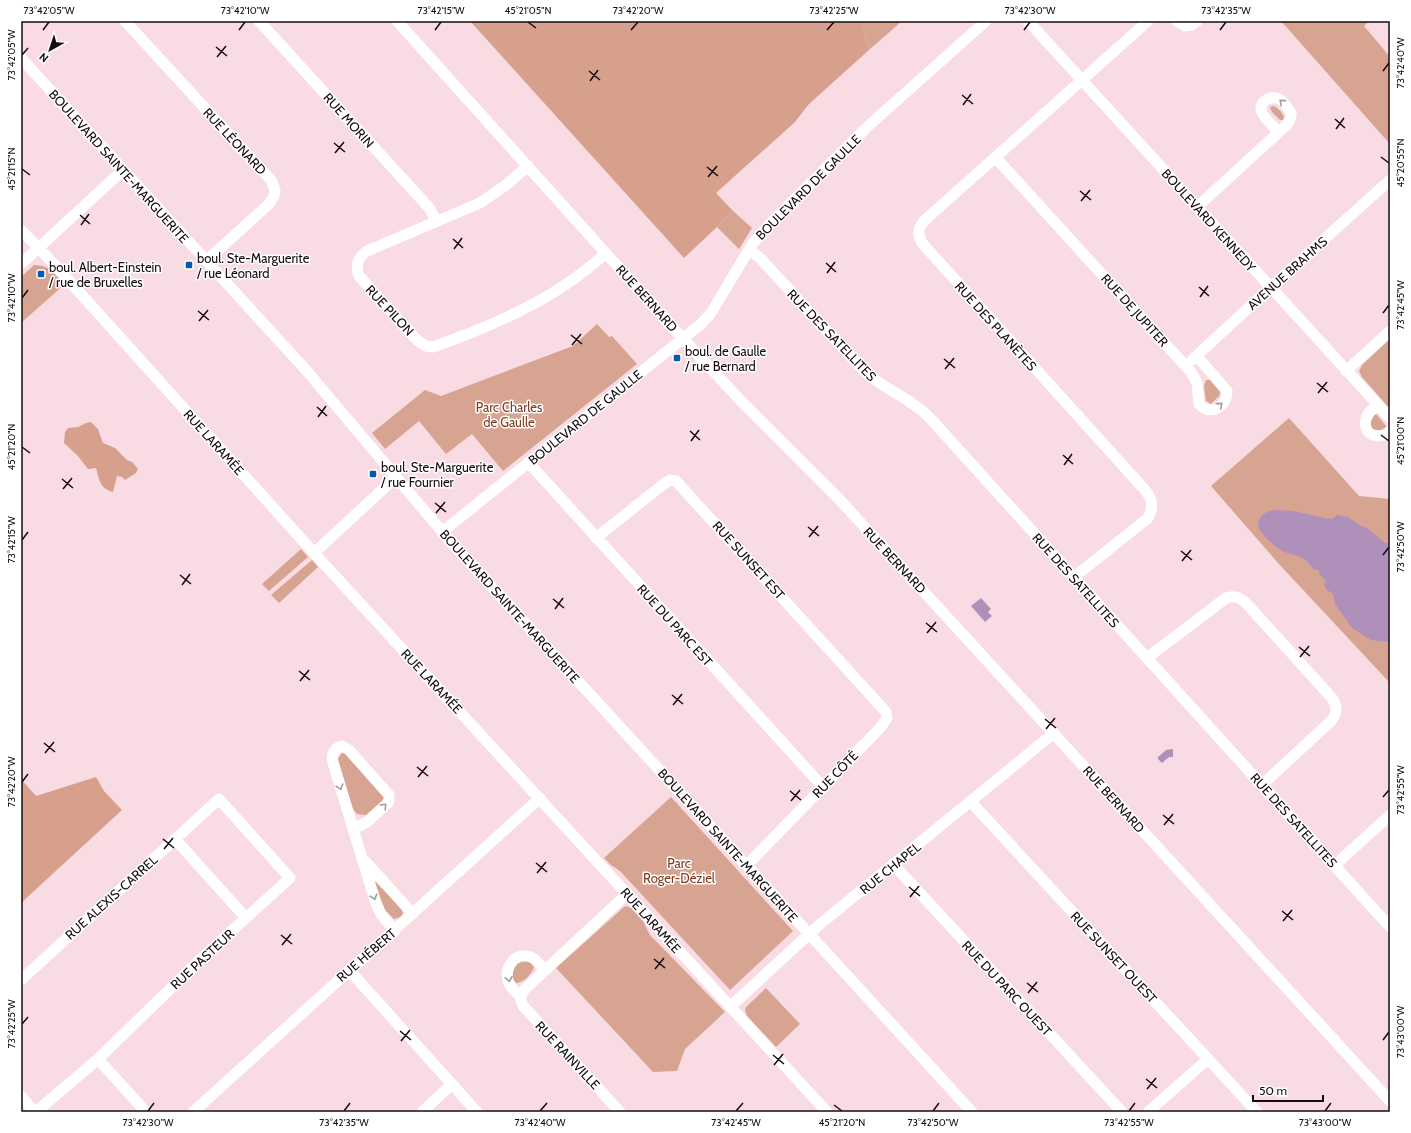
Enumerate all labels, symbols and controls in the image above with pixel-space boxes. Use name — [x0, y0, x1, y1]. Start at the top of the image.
text: 73°42'05"W — [24, 4, 75, 17]
text: 73°42'10"W — [221, 4, 270, 17]
text: 73°42'15"W — [417, 4, 465, 17]
text: 45°21'05"N — [505, 4, 551, 17]
text: 73°42'20"W — [613, 4, 664, 17]
text: 73°42'25"W — [809, 4, 859, 17]
text: 73°42'30"W — [1005, 4, 1056, 17]
text: 73°42'35"W — [1201, 4, 1251, 17]
text: 73°42'05"W — [5, 29, 18, 80]
north arrow — [30, 30, 70, 70]
text: 73°42'40"W — [1394, 37, 1407, 89]
text: N — [36, 50, 51, 66]
street label: BOULEVARD SAINTE-MARGUERITE — [46, 86, 192, 246]
street label: RUE MORIN — [320, 89, 378, 151]
one-way arrow — [1279, 100, 1287, 107]
street label: RUE LÉONARD — [200, 104, 271, 178]
street label: BOULEVARD DE GAULLE — [752, 131, 864, 243]
text: 45°20'55"N — [1394, 138, 1407, 188]
text: 45°21'15"N — [5, 147, 18, 191]
street label: BOULEVARD KENNEDY — [1159, 165, 1260, 275]
street label: AVENUE BRAHMS — [1244, 233, 1331, 313]
place label: boul. Ste-Marguerite / rue Léonard — [196, 250, 310, 281]
place label: boul. Albert-Einstein / rue de Bruxelles — [48, 259, 162, 290]
marker: boul. Ste-Marguerite / rue Léonard — [184, 260, 194, 270]
street label: RUE BERNARD — [613, 261, 681, 335]
marker: boul. Albert-Einstein / rue de Bruxelles — [36, 269, 46, 279]
street label: RUE DE JUPITER — [1098, 270, 1172, 350]
text: 73°42'10"W — [5, 273, 18, 322]
street label: RUE DES PLANÈTES — [952, 277, 1041, 374]
text: 73°42'45"W — [1394, 280, 1407, 330]
street label: RUE PILON — [362, 281, 418, 339]
street label: RUE DES SATELLITES — [784, 286, 880, 385]
place label: boul. de Gaulle / rue Bernard — [684, 343, 767, 374]
marker: boul. de Gaulle / rue Bernard — [672, 353, 682, 363]
street label: BOULEVARD DE GAULLE — [525, 366, 645, 468]
park label: Parc Charles de Gaulle — [476, 399, 543, 430]
one-way arrow — [1215, 402, 1222, 409]
street label: RUE LARAMÉE — [180, 405, 248, 478]
text: 45°21'00"N — [1394, 417, 1407, 465]
text: 45°21'20"N — [5, 424, 18, 470]
place label: boul. Ste-Marguerite / rue Fournier — [380, 459, 494, 490]
marker: boul. Ste-Marguerite / rue Fournier — [368, 469, 378, 479]
text: 73°42'15"W — [5, 516, 18, 564]
street label: RUE SUNSET EST — [710, 518, 788, 603]
text: 73°42'50"W — [1394, 521, 1407, 572]
street label: RUE BERNARD — [860, 524, 930, 596]
street label: BOULEVARD SAINTE-MARGUERITE — [437, 526, 583, 686]
street label: RUE DES SATELLITES — [1029, 529, 1123, 631]
street label: RUE DU PARC EST — [634, 581, 716, 669]
street label: RUE LARAMÉE — [398, 645, 467, 717]
street label: RUE CÔTÉ — [808, 747, 861, 801]
text: 73°42'20"W — [5, 756, 18, 807]
street label: RUE BERNARD — [1080, 762, 1148, 836]
street label: BOULEVARD SAINTE-MARGUERITE — [655, 765, 801, 925]
text: 73°42'55"W — [1394, 765, 1407, 815]
street label: RUE DES SATELLITES — [1247, 769, 1341, 871]
one-way arrow — [335, 784, 344, 791]
one-way arrow — [379, 803, 387, 811]
street label: RUE CHAPEL — [856, 838, 924, 897]
street label: RUE ALEXIS-CARREL — [62, 851, 161, 943]
park label: Parc Roger-Déziel — [643, 855, 715, 886]
street label: RUE LARAMÉE — [617, 883, 685, 956]
one-way arrow — [369, 893, 378, 900]
street label: RUE SUNSET OUEST — [1067, 908, 1161, 1006]
street label: RUE HÉBERT — [332, 924, 399, 985]
street label: RUE PASTEUR — [167, 925, 237, 993]
street label: RUE DU PARC OUEST — [959, 937, 1055, 1039]
one-way arrow — [504, 976, 512, 982]
text: 73°42'25"W — [5, 999, 18, 1049]
text: 73°43'00"W — [1394, 1005, 1407, 1058]
street label: RUE RAINVILLE — [532, 1018, 604, 1092]
scale bar — [1253, 1077, 1323, 1103]
text: 50 m — [1259, 1083, 1287, 1098]
text: 73°42'30"W — [123, 1116, 174, 1129]
text: 73°42'35"W — [319, 1116, 369, 1129]
text: 73°42'40"W — [514, 1116, 566, 1129]
text: 73°42'45"W — [711, 1116, 761, 1129]
text: 45°21'20"N — [819, 1116, 865, 1129]
text: 73°42'50"W — [908, 1116, 959, 1129]
text: 73°42'55"W — [1104, 1116, 1154, 1129]
text: 73°43'00"W — [1299, 1116, 1352, 1129]

